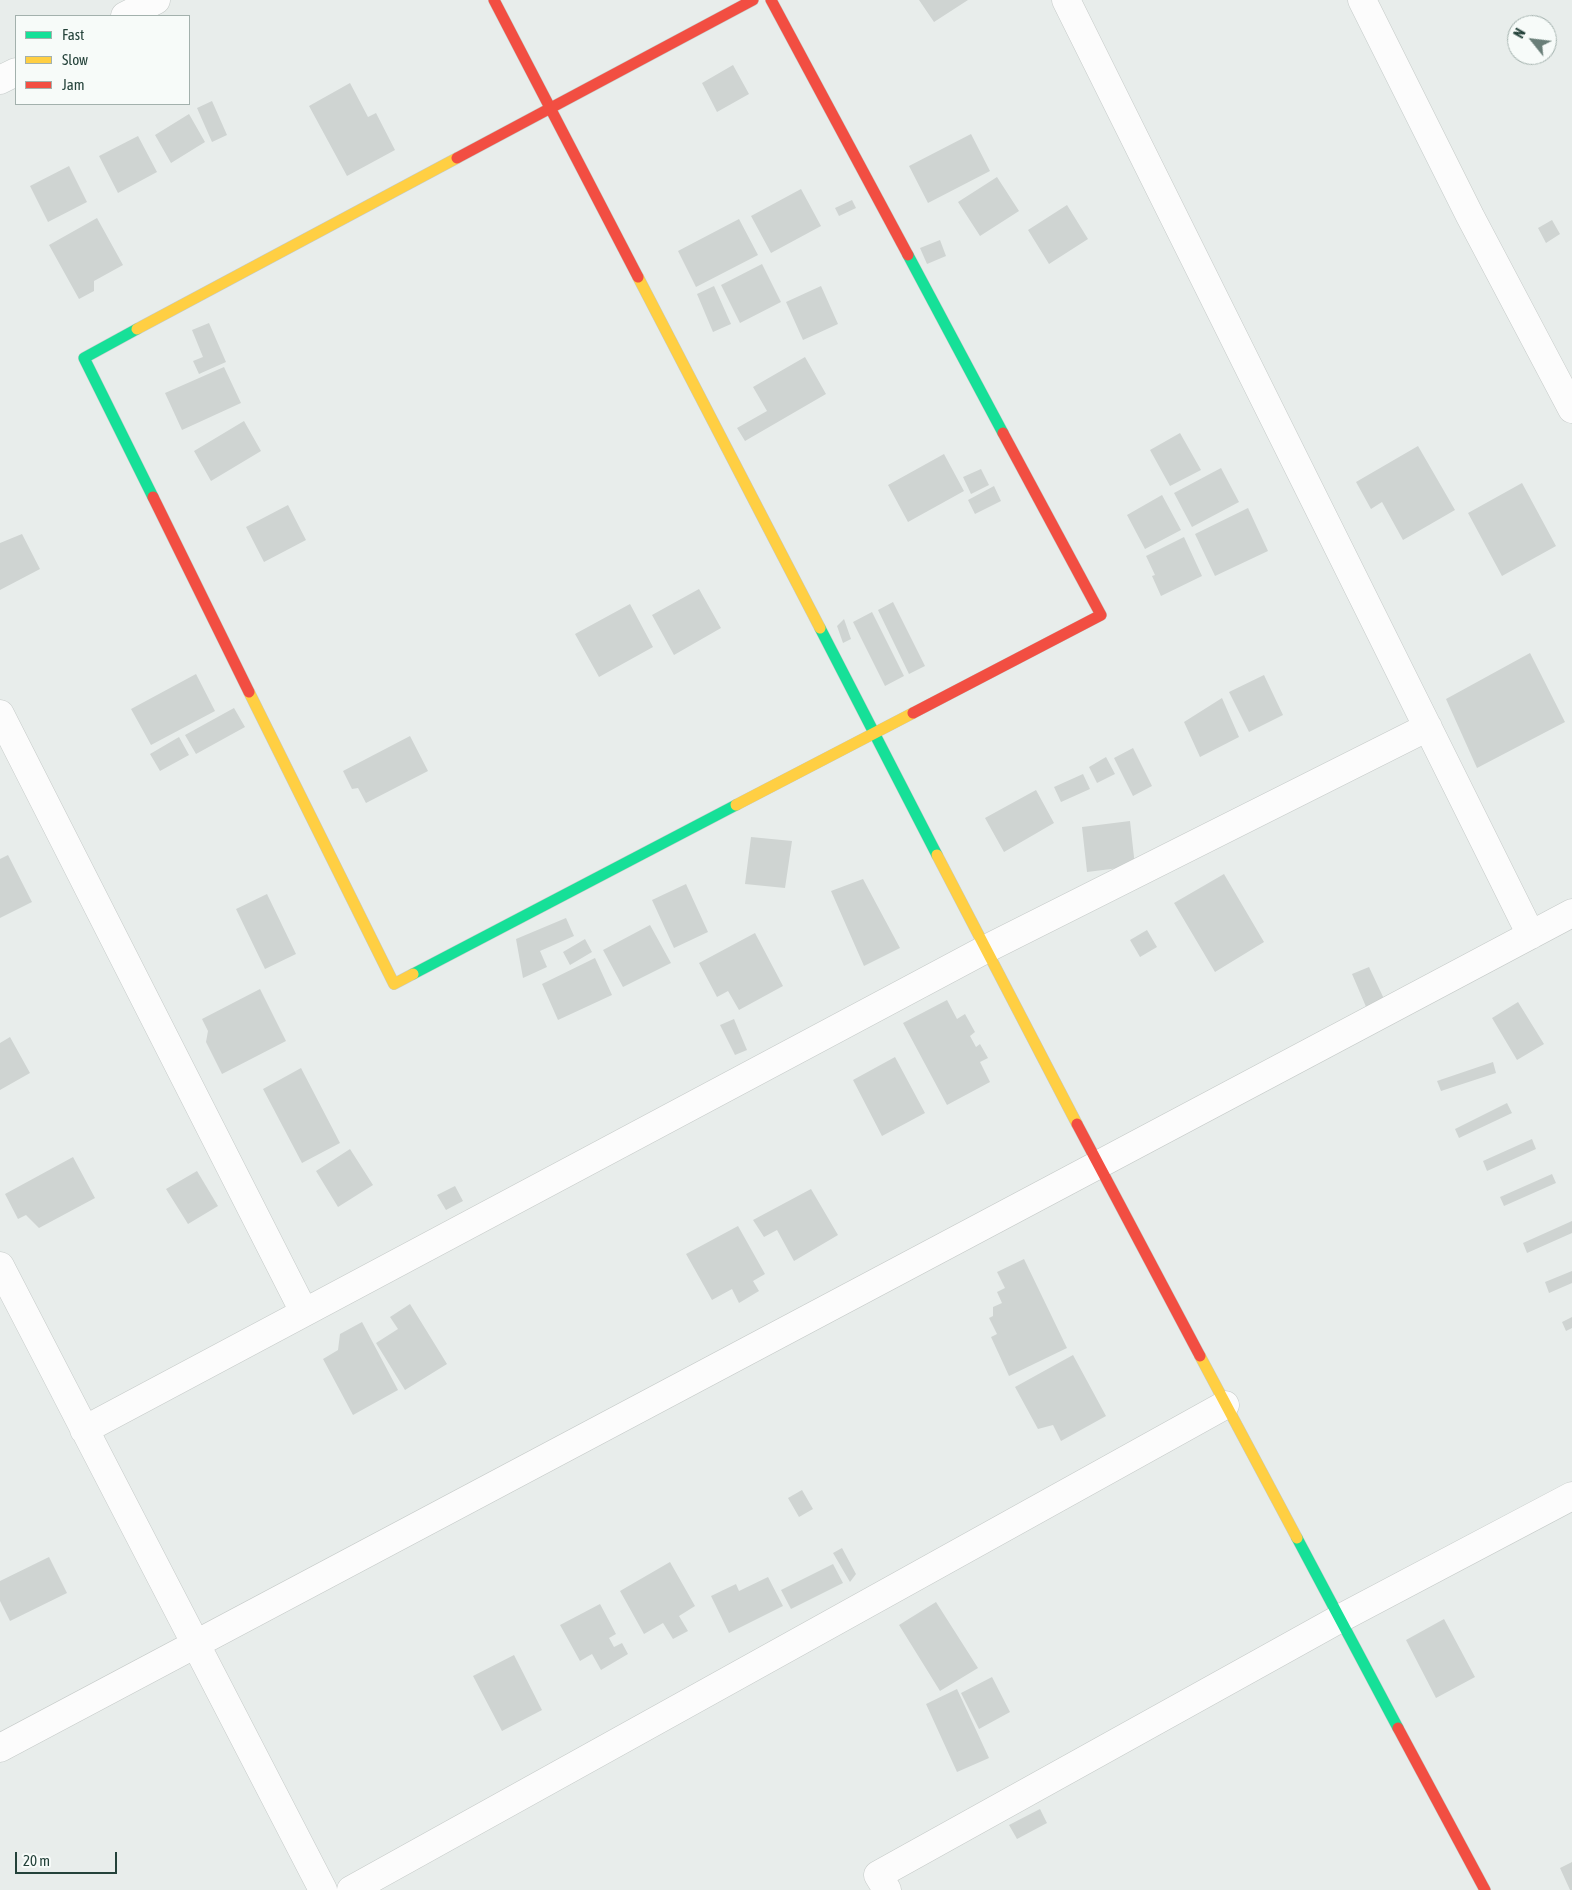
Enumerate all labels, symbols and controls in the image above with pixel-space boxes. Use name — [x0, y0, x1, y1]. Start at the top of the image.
legend — [15, 15, 190, 105]
north arrow — [1507, 15, 1557, 65]
text: Fast — [62, 26, 84, 43]
text: N — [1511, 26, 1529, 41]
text: Slow — [62, 51, 88, 68]
text: Jam — [62, 76, 85, 93]
scale bar — [18, 1842, 120, 1874]
text: 20 m — [23, 1852, 50, 1869]

